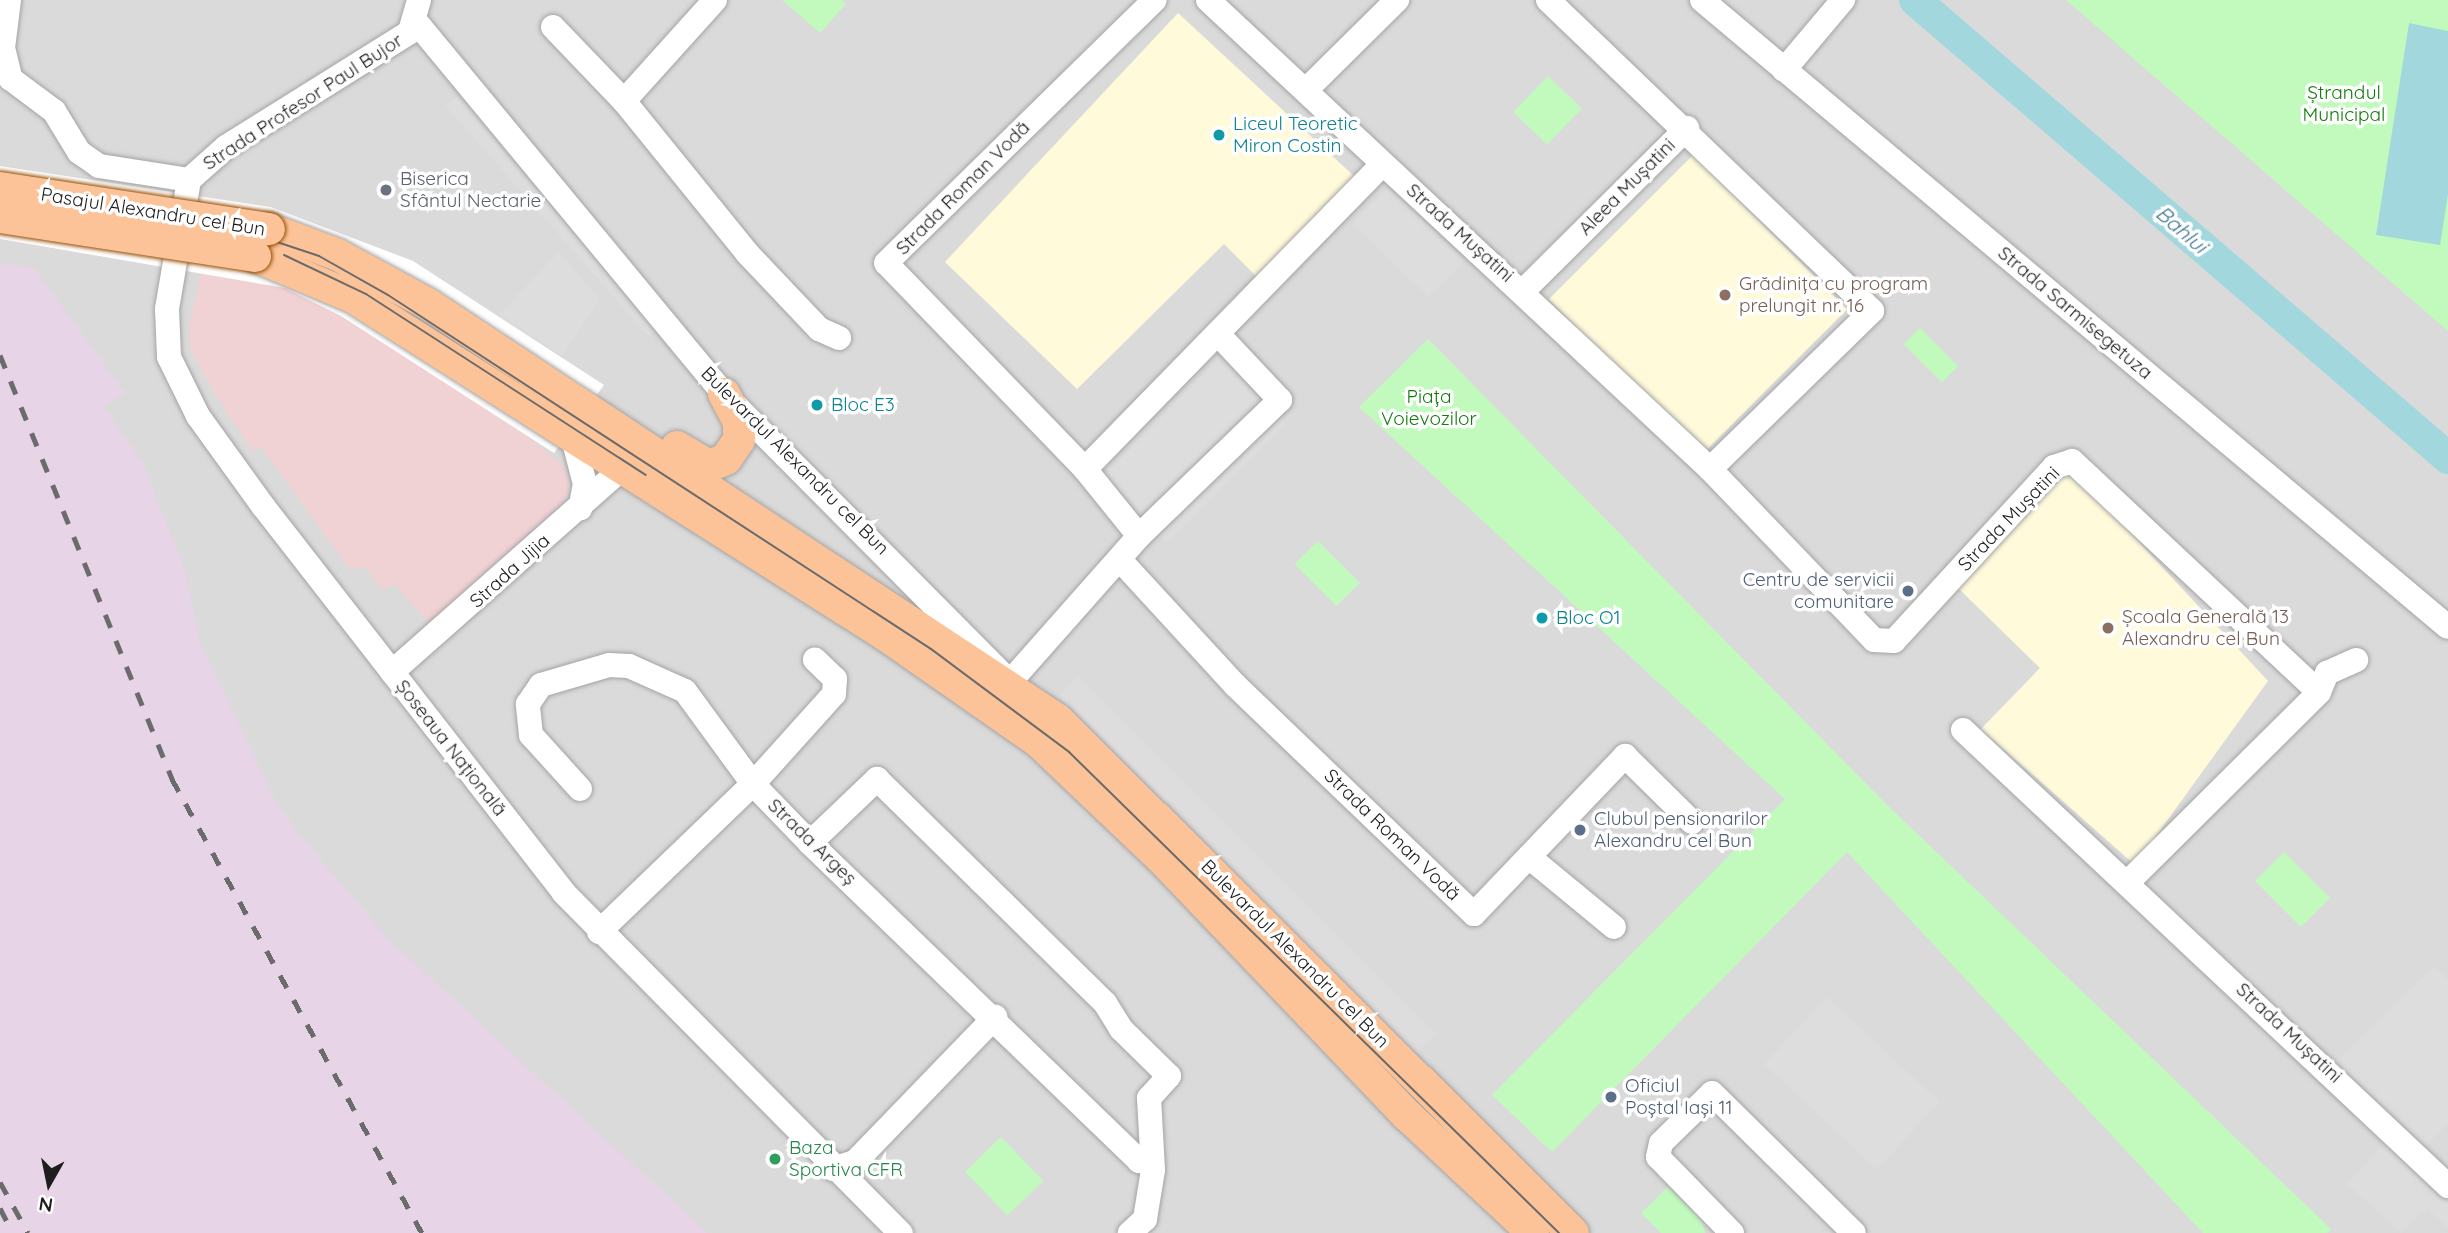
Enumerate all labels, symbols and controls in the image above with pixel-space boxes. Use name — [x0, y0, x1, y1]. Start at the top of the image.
street label: Strada Profesor Paul Bujor — [199, 29, 407, 175]
park label: Ștrandul Municipal — [2303, 82, 2385, 126]
place label: Liceul Teoretic Miron Costin — [1233, 113, 1358, 157]
street label: Strada Roman Vodă — [891, 116, 1035, 260]
marker: Liceul Teoretic Miron Costin — [1211, 127, 1227, 143]
street label: Aleea Mușatini — [1574, 134, 1680, 240]
place label: Biserica Sfântul Nectarie — [400, 168, 541, 212]
street label: Strada Mușatini — [1402, 179, 1518, 287]
marker: Biserica Sfântul Nectarie — [378, 182, 394, 198]
street label: Pasajul Alexandru cel Bun — [39, 183, 267, 241]
water label: Bahlui — [2151, 200, 2213, 258]
street label: Strada Sarmisegetuza — [1993, 242, 2157, 384]
place label: Grădinița cu program prelungit nr. 16 — [1739, 273, 1928, 317]
marker: Grădinița cu program prelungit nr. 16 — [1717, 287, 1733, 303]
street label: Bulevardul Alexandru cel Bun — [696, 362, 894, 560]
park label: Piața Voievozilor — [1381, 386, 1477, 430]
place label: Bloc E3 — [831, 394, 895, 416]
marker: Bloc E3 — [809, 397, 825, 413]
street label: Strada Mușatini — [1953, 462, 2065, 576]
street label: Strada Jijia — [465, 529, 555, 613]
place label: Centru de servicii comunitare — [1743, 569, 1894, 613]
marker: Centru de servicii comunitare — [1900, 583, 1916, 599]
place label: Școala Generală 13 Alexandru cel Bun — [2122, 606, 2289, 650]
place label: Bloc O1 — [1556, 607, 1621, 629]
marker: Bloc O1 — [1534, 610, 1550, 626]
marker: Școala Generală 13 Alexandru cel Bun — [2100, 620, 2116, 636]
street label: Șoseaua Națională — [391, 675, 511, 821]
street label: Strada Roman Vodă — [1319, 764, 1465, 906]
street label: Strada Argeș — [763, 794, 861, 890]
place label: Clubul pensionarilor Alexandru cel Bun — [1594, 808, 1768, 852]
marker: Clubul pensionarilor Alexandru cel Bun — [1572, 822, 1588, 838]
street label: Bulevardul Alexandru cel Bun — [1196, 855, 1394, 1053]
street label: Strada Mușatini — [2231, 978, 2347, 1088]
place label: Oficiul Poștal Iași 11 — [1625, 1075, 1733, 1119]
marker: Oficiul Poștal Iași 11 — [1603, 1089, 1619, 1105]
place label: Baza Sportiva CFR — [789, 1137, 903, 1181]
north arrow — [14, 1149, 84, 1219]
marker: Baza Sportiva CFR — [767, 1151, 783, 1167]
text: N — [37, 1192, 54, 1218]

